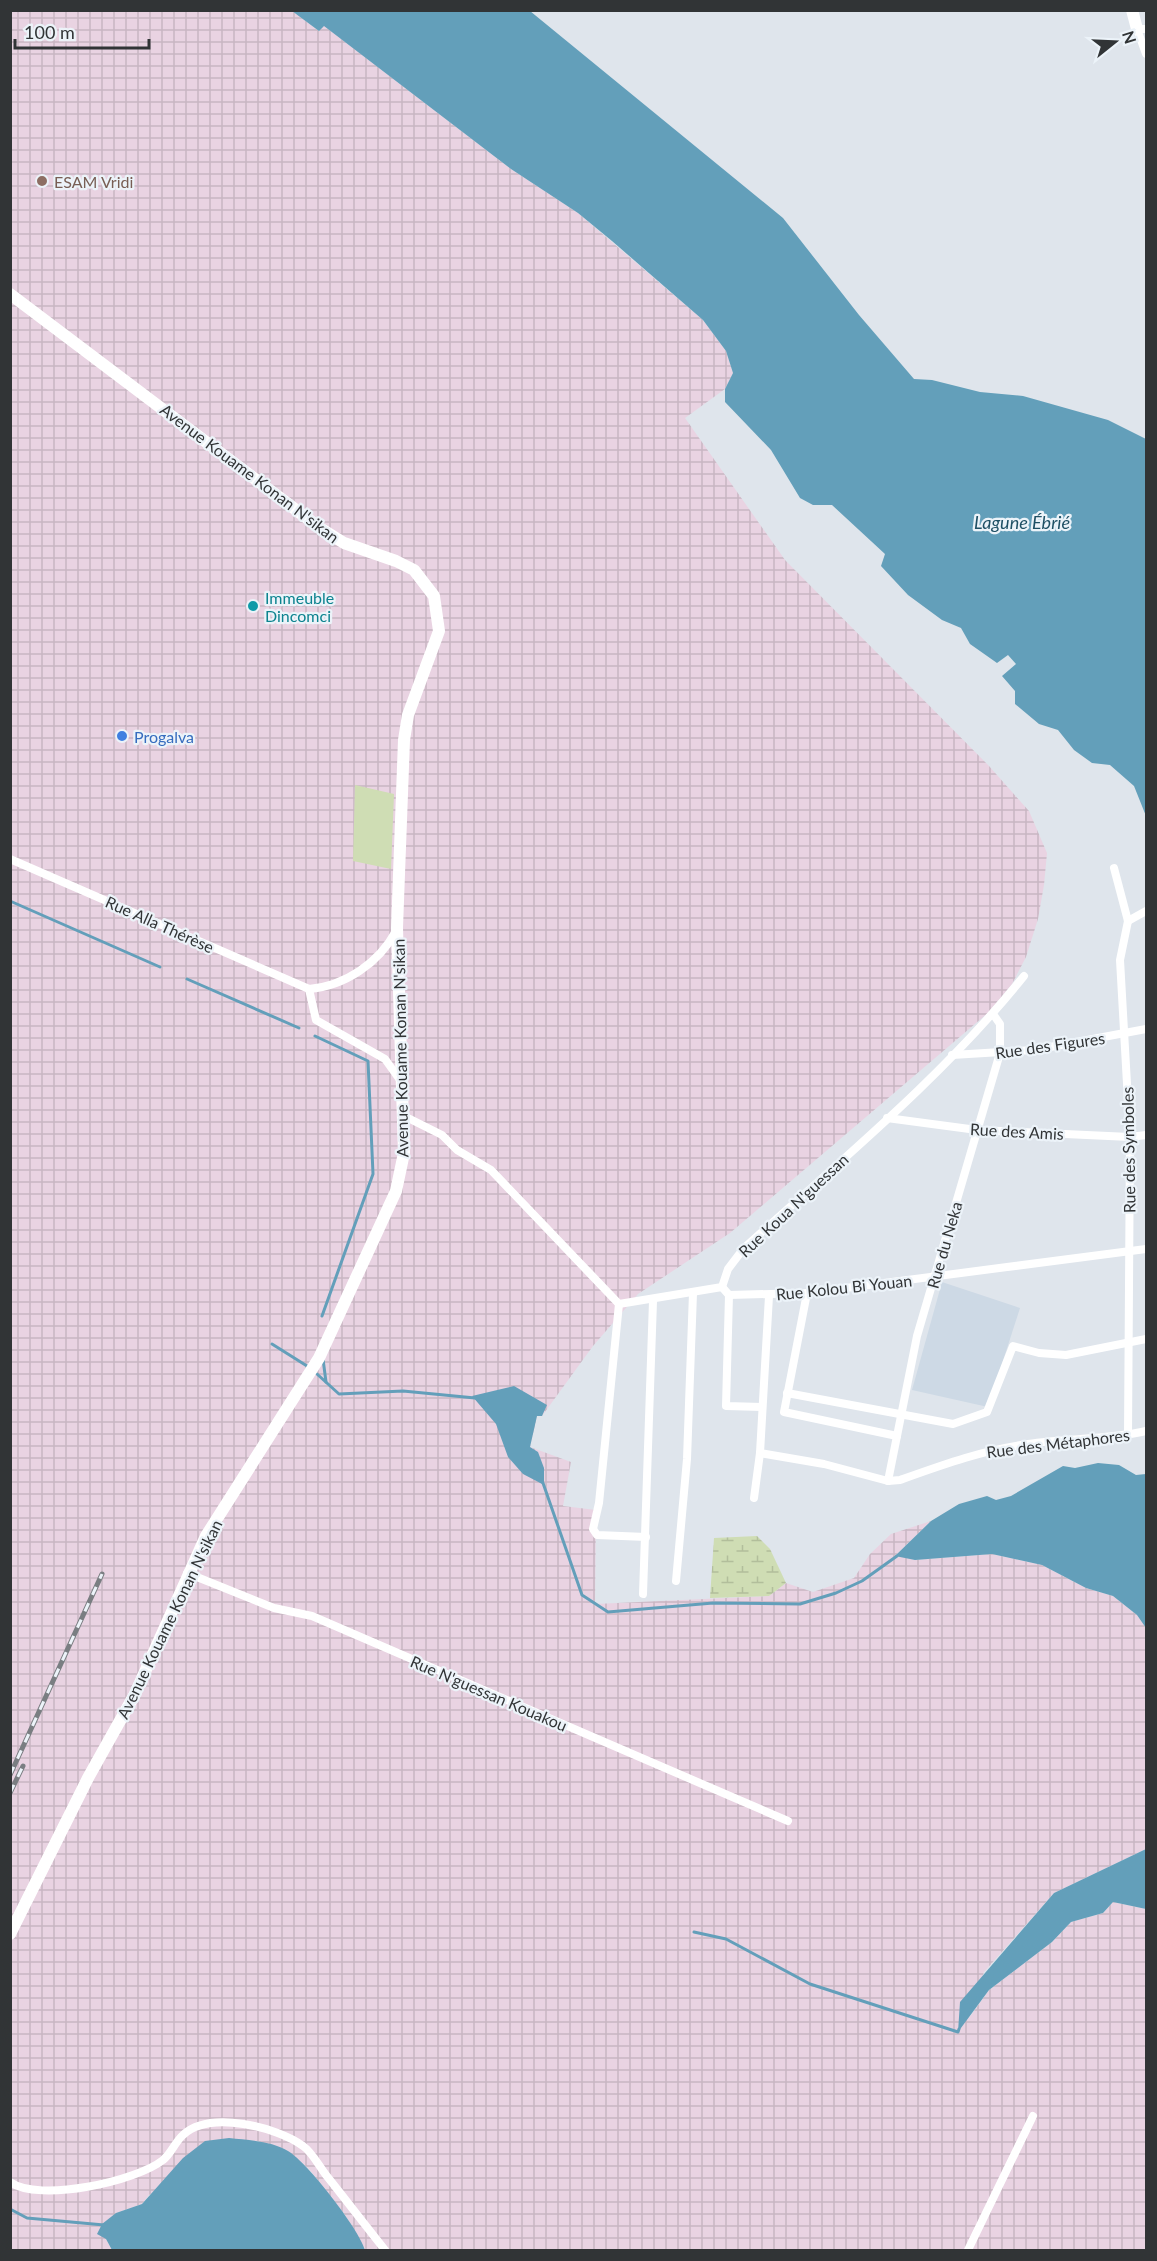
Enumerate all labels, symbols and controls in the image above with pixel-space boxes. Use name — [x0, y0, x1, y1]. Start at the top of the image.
scale bar — [15, 12, 148, 50]
north arrow — [1085, 12, 1145, 72]
text: 100 m — [24, 21, 75, 43]
text: N — [1119, 28, 1141, 46]
place label: ESAM Vridi — [54, 172, 133, 191]
marker: ESAM Vridi — [35, 174, 49, 188]
street label: Avenue Kouame Konan N'sikan — [157, 400, 343, 546]
water label: Lagune Ébrié — [974, 511, 1070, 533]
place label: Immeuble Dincomci — [265, 588, 334, 625]
marker: Immeuble Dincomci — [246, 599, 260, 613]
place label: Progalva — [134, 727, 194, 746]
marker: Progalva — [115, 729, 129, 743]
street label: Rue Alla Thérèse — [103, 892, 217, 956]
street label: Avenue Kouame Konan N'sikan — [389, 938, 411, 1158]
street label: Rue des Figures — [994, 1028, 1106, 1062]
street label: Rue des Symboles — [1117, 1087, 1139, 1213]
street label: Rue des Amis — [970, 1119, 1064, 1143]
street label: Rue Koua N'guessan — [734, 1149, 852, 1261]
street label: Rue du Neka — [923, 1199, 965, 1291]
street label: Rue Kolou Bi Youan — [775, 1270, 913, 1304]
street label: Rue des Métaphores — [985, 1425, 1131, 1461]
street label: Avenue Kouame Konan N'sikan — [113, 1517, 225, 1721]
street label: Rue N'guessan Kouakou — [408, 1651, 570, 1735]

